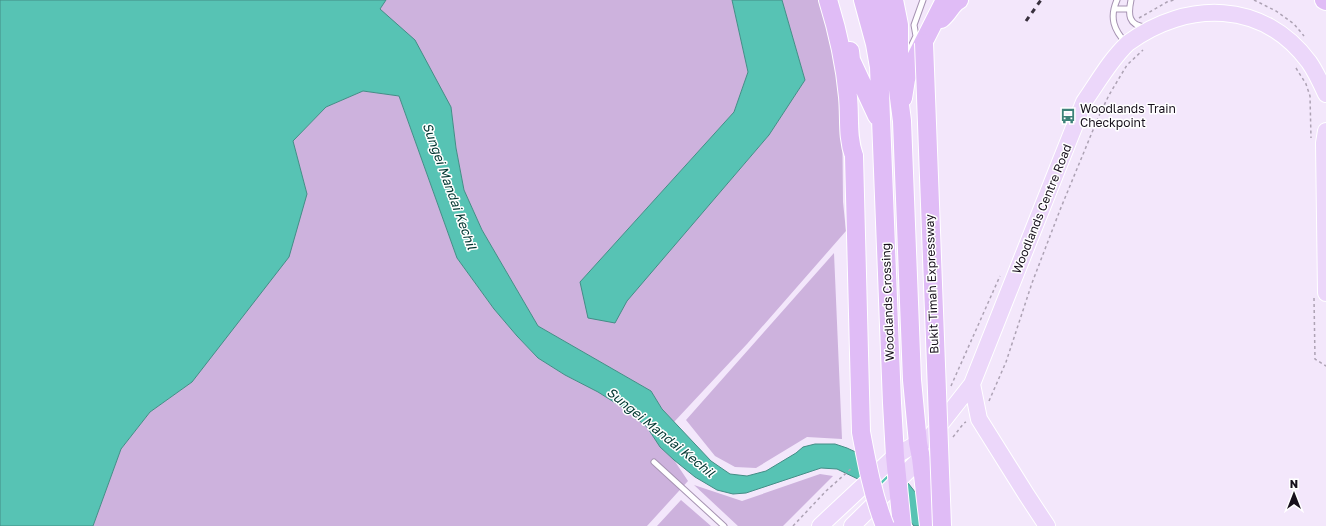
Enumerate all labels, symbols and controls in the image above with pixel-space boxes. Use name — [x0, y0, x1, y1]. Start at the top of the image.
place label: Woodlands Train Checkpoint — [1080, 101, 1176, 130]
bus stop icon: Woodlands Train Checkpoint — [1059, 107, 1077, 125]
water label: Sungei Mandai Kechil — [420, 120, 481, 252]
street label: Woodlands Centre Road — [1009, 142, 1074, 276]
street label: Bukit Timah Expressway — [922, 214, 941, 354]
street label: Woodlands Crossing — [878, 243, 897, 361]
water label: Sungei Mandai Kechil — [604, 384, 719, 481]
north arrow — [1274, 474, 1314, 514]
text: N — [1290, 477, 1298, 490]

